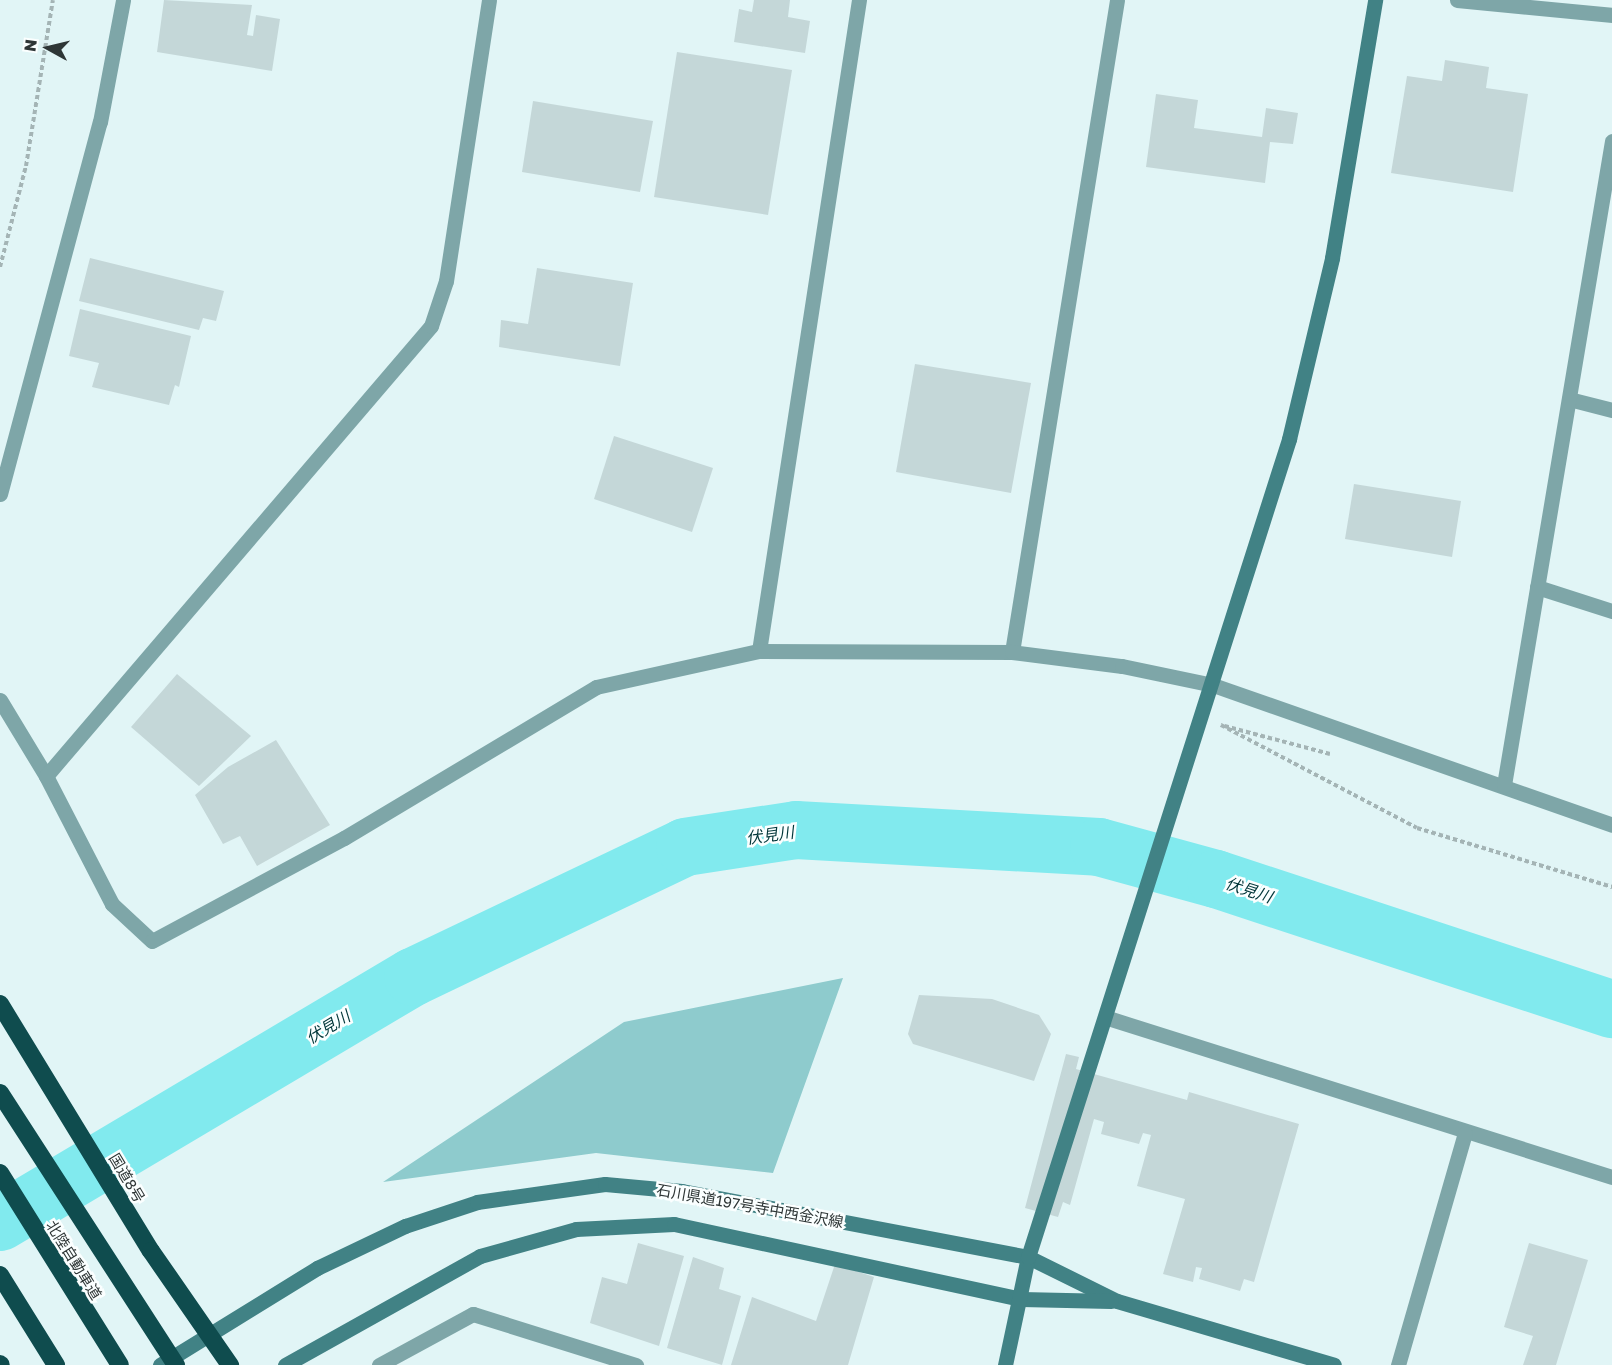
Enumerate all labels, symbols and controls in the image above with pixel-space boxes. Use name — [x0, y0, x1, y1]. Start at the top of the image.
north arrow — [18, 18, 78, 78]
text: N — [19, 38, 41, 53]
water label: 伏見川 — [745, 822, 795, 848]
water label: 伏見川 — [1223, 873, 1275, 907]
water label: 伏見川 — [302, 1006, 354, 1048]
street label: 国道8号 — [105, 1150, 149, 1206]
street label: 石川県道197号寺中西金沢線 — [655, 1181, 845, 1231]
street label: 北陸自動車道 — [43, 1217, 105, 1303]

